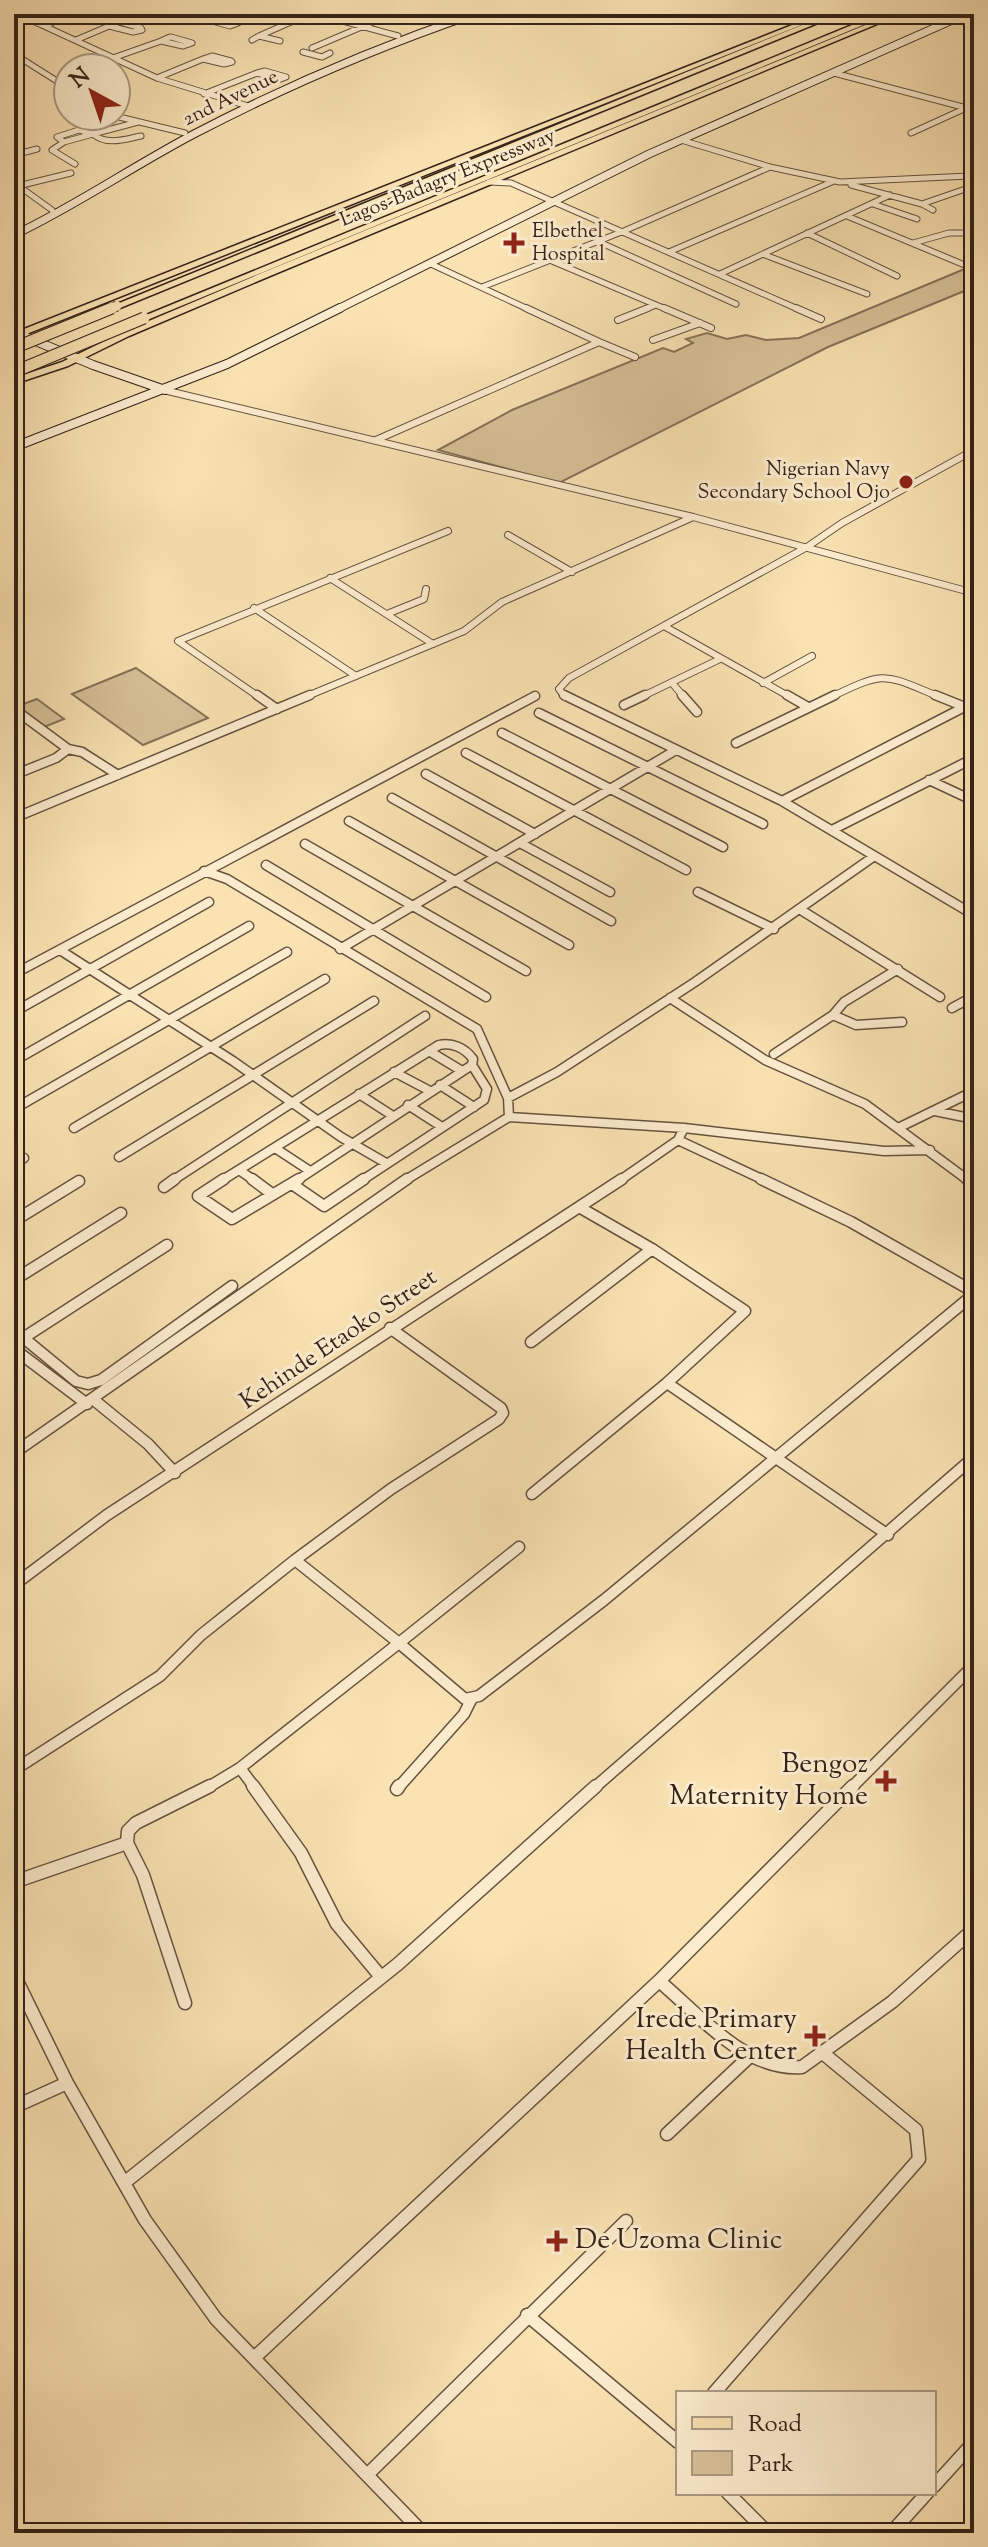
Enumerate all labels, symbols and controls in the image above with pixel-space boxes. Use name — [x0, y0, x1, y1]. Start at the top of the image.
north arrow — [52, 52, 132, 132]
text: N — [64, 61, 98, 97]
street label: 2nd Avenue — [178, 63, 284, 135]
street label: Lagos-Badagry Expressway — [336, 122, 560, 236]
place label: Elbethel Hospital — [532, 218, 605, 270]
marker: Elbethel Hospital — [503, 232, 525, 254]
place label: Nigerian Navy Secondary School Ojo — [698, 456, 890, 508]
marker: Nigerian Navy Secondary School Ojo — [897, 473, 915, 491]
street label: Kehinde Etaoko Street — [234, 1261, 444, 1419]
place label: Bengoz Maternity Home — [669, 1745, 868, 1817]
marker: Bengoz Maternity Home — [875, 1770, 897, 1792]
place label: Irede Primary Health Center — [625, 2000, 797, 2072]
marker: Irede Primary Health Center — [804, 2025, 826, 2047]
place label: De Uzoma Clinic — [575, 2221, 782, 2261]
marker: De Uzoma Clinic — [546, 2230, 568, 2252]
legend — [676, 2391, 936, 2495]
text: Road — [748, 2408, 802, 2442]
text: Park — [748, 2448, 794, 2482]

